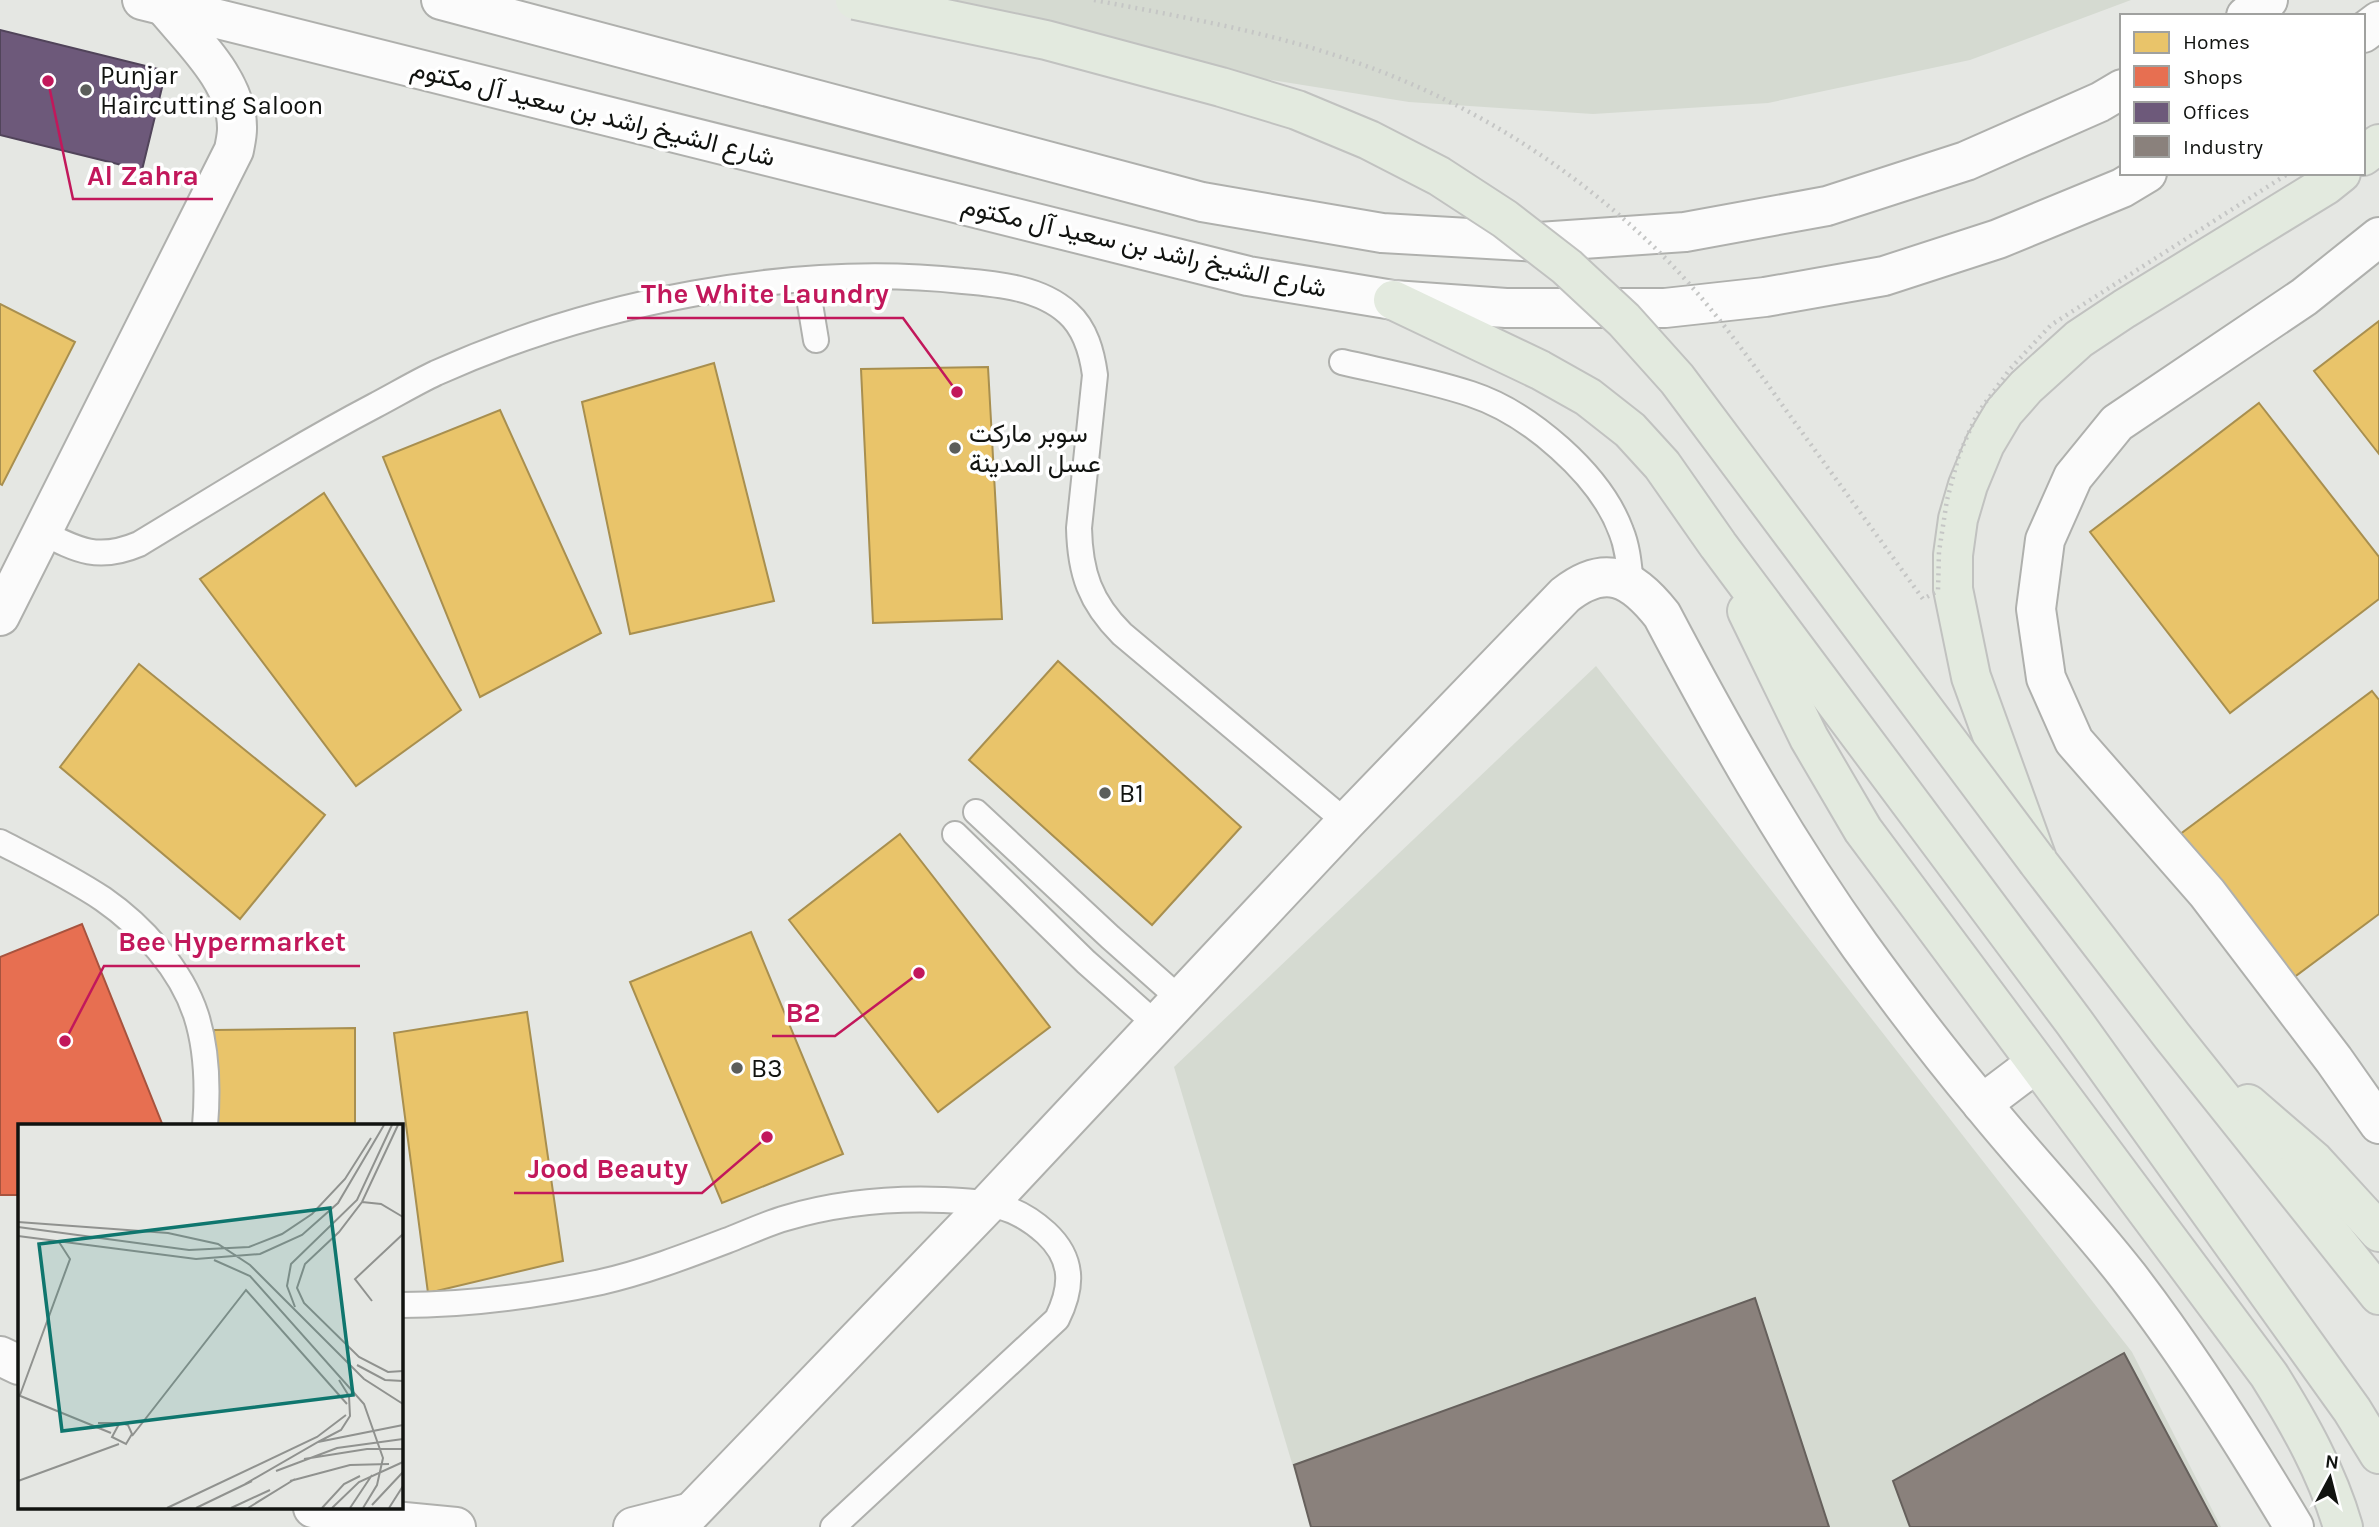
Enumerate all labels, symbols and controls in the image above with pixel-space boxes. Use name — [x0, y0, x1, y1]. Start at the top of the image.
legend — [2120, 14, 2365, 175]
text: Homes — [2183, 30, 2250, 54]
street label: شارع الشيخ راشد بن سعيد آل مكتوم — [407, 53, 778, 175]
place label: Punjar Haircutting Saloon — [100, 60, 323, 121]
text: Shops — [2183, 65, 2243, 89]
marker: Punjar Haircutting Saloon — [78, 82, 94, 98]
text: Offices — [2183, 100, 2250, 124]
text: Industry — [2183, 135, 2263, 159]
callout: Al Zahra — [73, 150, 213, 199]
text: Al Zahra — [87, 159, 199, 192]
street label: شارع الشيخ راشد بن سعيد آل مكتوم — [958, 190, 1330, 306]
callout: The White Laundry — [627, 269, 903, 318]
text: The White Laundry — [641, 277, 889, 310]
place label: سوبر ماركت عسل المدينة — [969, 418, 1101, 479]
marker: سوبر ماركت عسل المدينة — [947, 440, 963, 456]
place label: B1 — [1119, 778, 1144, 809]
marker: B1 — [1097, 785, 1113, 801]
callout: Bee Hypermarket — [104, 917, 360, 966]
text: Bee Hypermarket — [118, 925, 346, 958]
callout: B2 — [772, 987, 835, 1036]
text: B2 — [785, 996, 821, 1029]
place label: B3 — [751, 1053, 783, 1084]
marker: B3 — [729, 1060, 745, 1076]
inset map — [18, 1124, 402, 1510]
callout: Jood Beauty — [514, 1144, 702, 1193]
text: Jood Beauty — [528, 1152, 688, 1185]
north arrow — [2295, 1443, 2365, 1513]
text: N — [2324, 1450, 2340, 1474]

